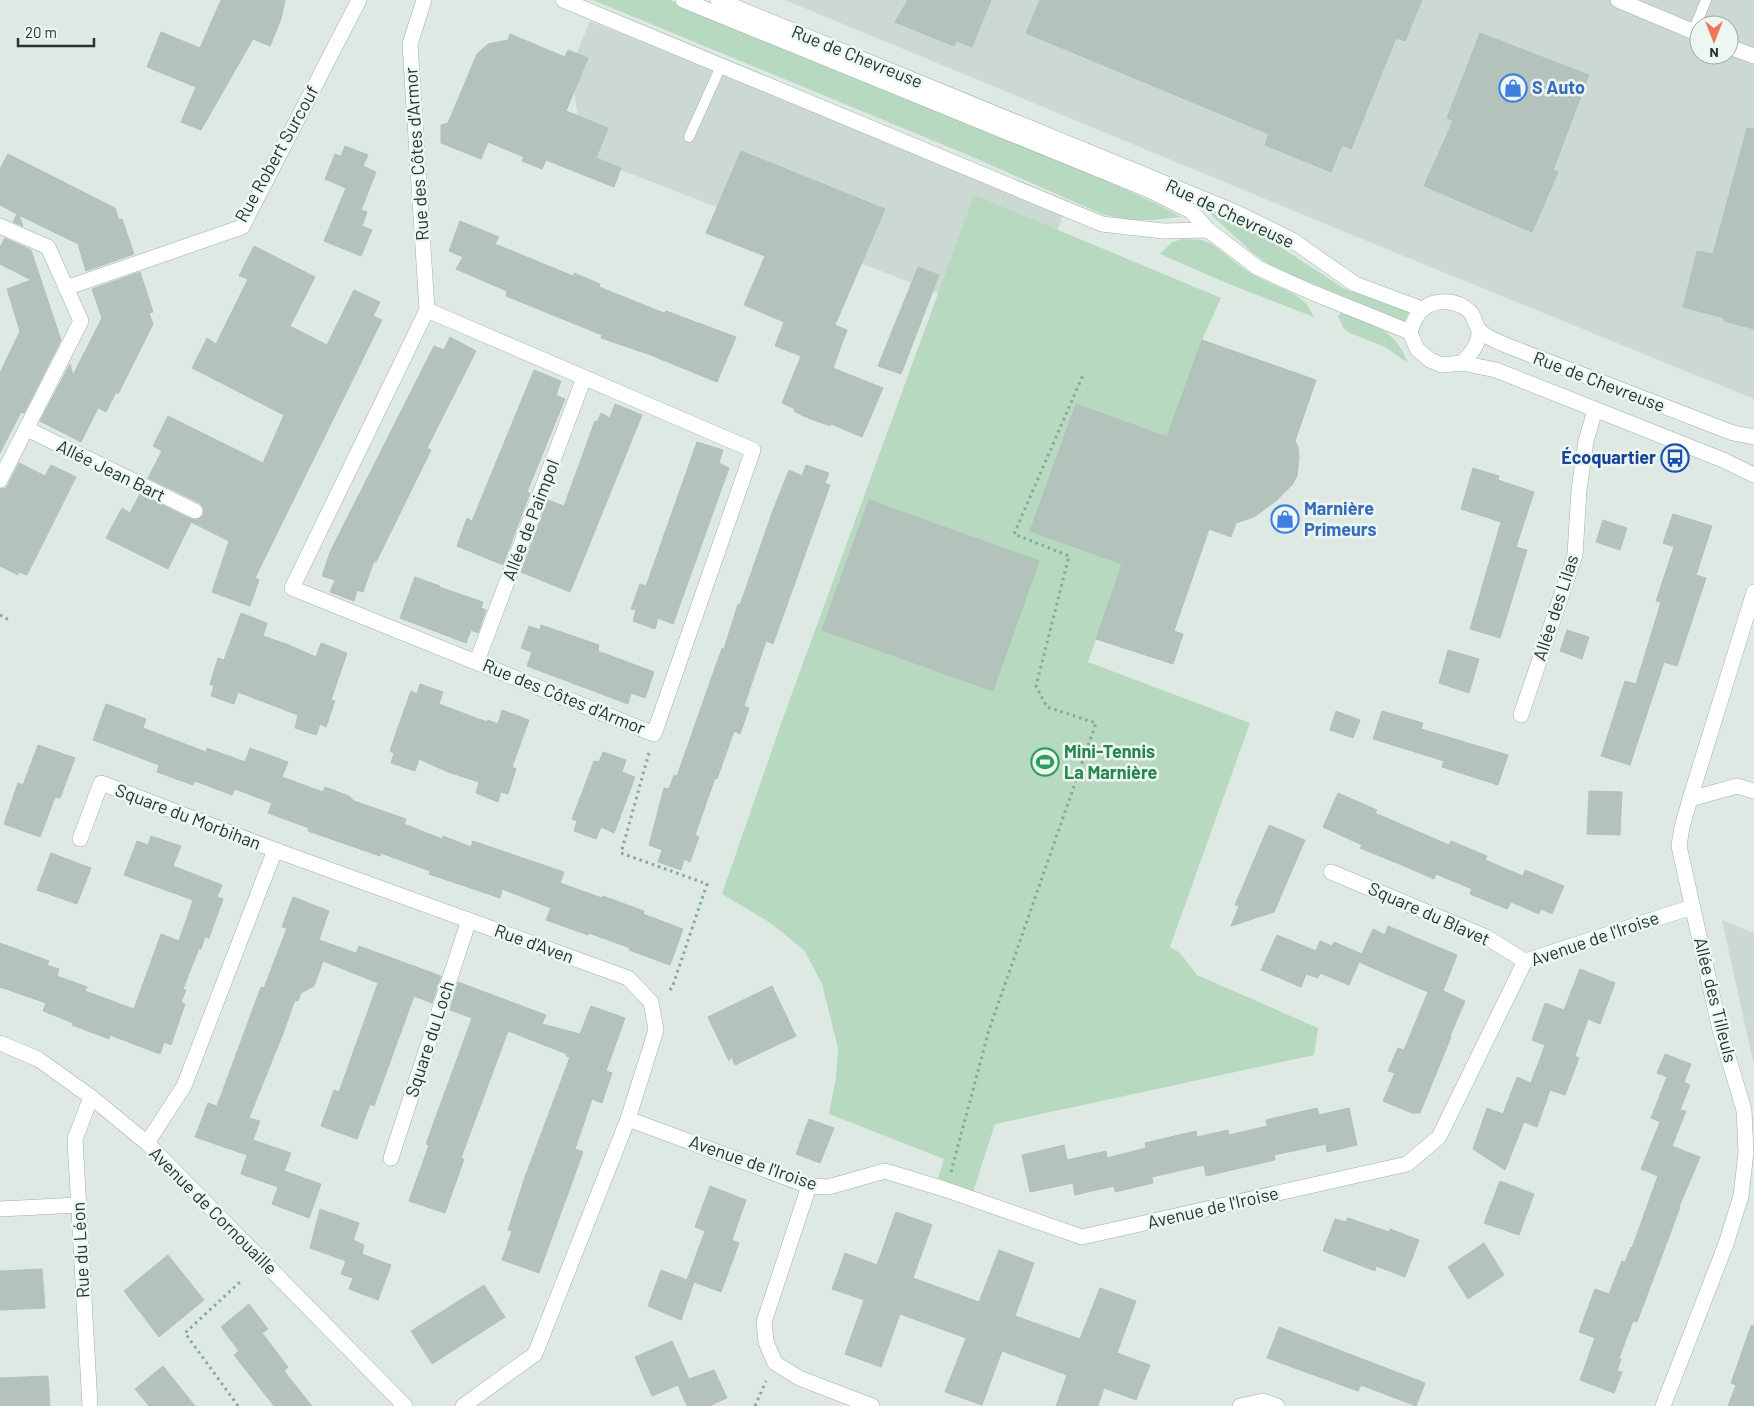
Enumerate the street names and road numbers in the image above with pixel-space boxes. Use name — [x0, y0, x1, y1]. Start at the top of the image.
street label: Rue de Chevreuse — [789, 20, 926, 92]
street label: Rue des Côtes d'Armor — [399, 66, 433, 241]
street label: Rue Robert Surcouf — [229, 81, 323, 226]
street label: Rue de Chevreuse — [1163, 174, 1298, 252]
street label: Rue de Chevreuse — [1530, 346, 1668, 416]
street label: Allée Jean Bart — [54, 434, 169, 506]
street label: Allée de Paimpol — [497, 456, 563, 583]
street label: Allée des Lilas — [1528, 552, 1583, 664]
street label: Rue des Côtes d'Armor — [480, 653, 649, 739]
street label: Square du Morbihan — [112, 778, 264, 854]
street label: Square du Blavet — [1365, 876, 1494, 950]
street label: Avenue de l'Iroise — [1528, 906, 1662, 970]
street label: Rue d'Aven — [492, 919, 577, 968]
street label: Allée des Tilleuls — [1690, 935, 1742, 1065]
street label: Square du Loch — [400, 978, 458, 1100]
street label: Avenue de l'Iroise — [686, 1130, 820, 1194]
street label: Avenue de Cornouaille — [145, 1142, 282, 1279]
street label: Avenue de l'Iroise — [1145, 1181, 1281, 1233]
street label: Rue du Léon — [66, 1201, 94, 1299]

